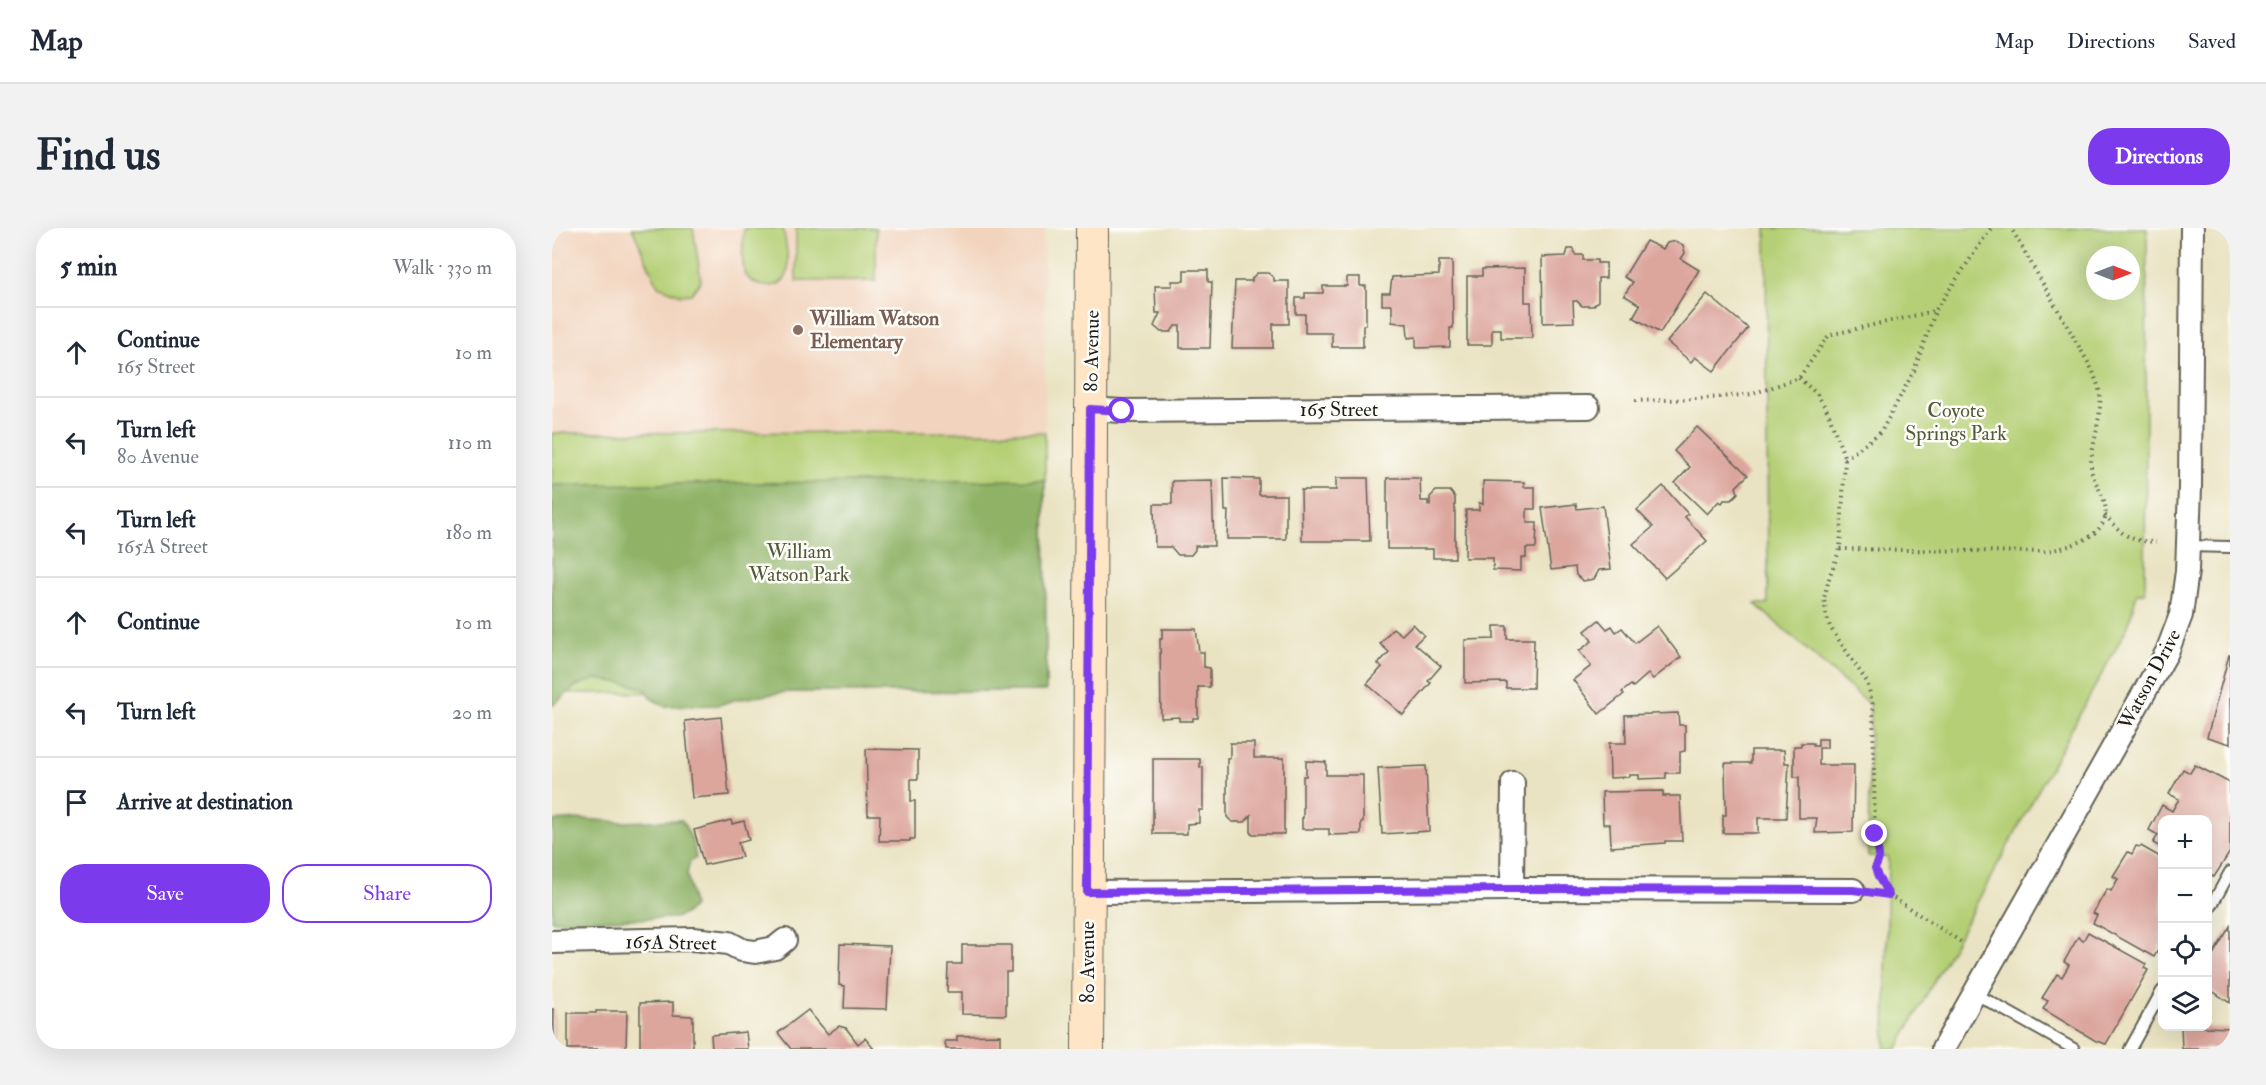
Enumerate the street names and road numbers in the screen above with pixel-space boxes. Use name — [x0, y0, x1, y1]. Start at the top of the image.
street label: 80 Avenue — [1078, 310, 1105, 392]
street label: 165 Street — [1300, 397, 1379, 422]
street label: Watson Drive — [2112, 625, 2186, 735]
street label: 80 Avenue — [1075, 921, 1100, 1003]
street label: 165A Street — [625, 929, 717, 956]

